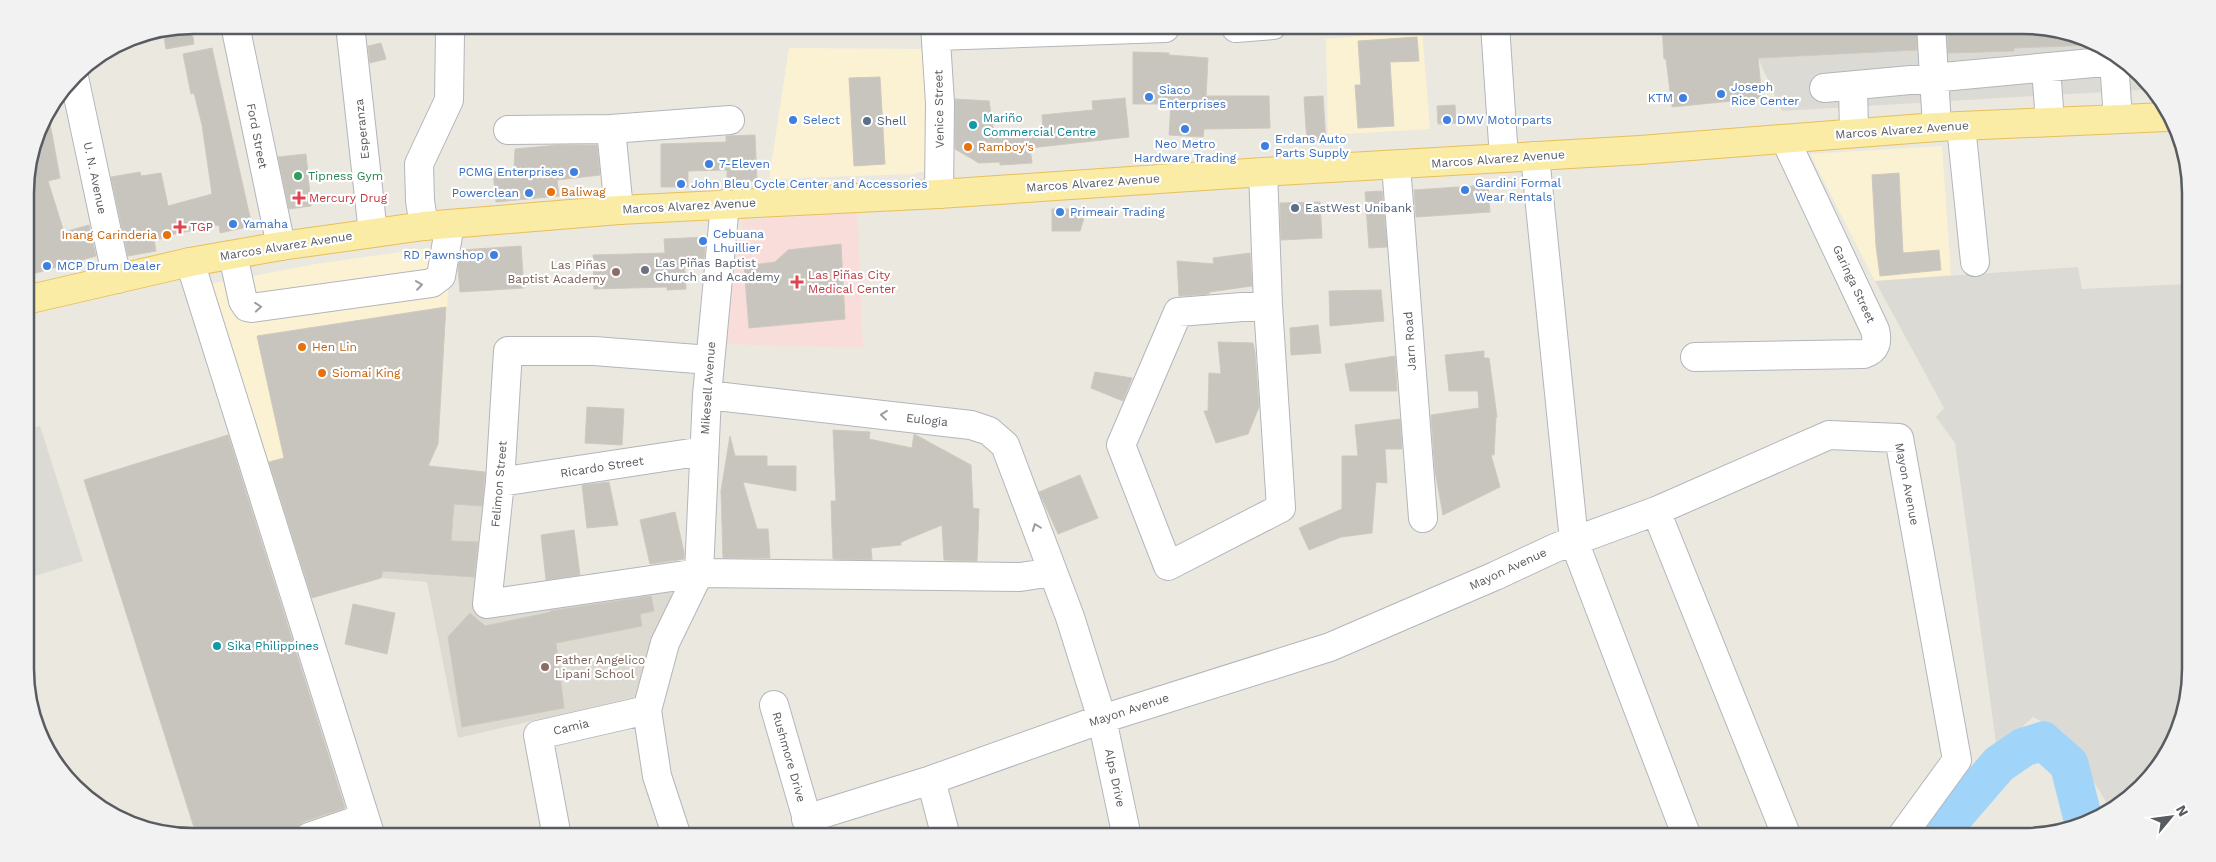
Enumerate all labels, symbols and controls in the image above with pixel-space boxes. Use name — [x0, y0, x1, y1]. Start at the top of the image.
street label: Venice Street — [931, 70, 947, 148]
place label: Joseph Rice Center — [1731, 80, 1799, 108]
place label: Siaco Enterprises — [1159, 83, 1226, 111]
marker: Joseph Rice Center — [1715, 88, 1727, 100]
marker: Siaco Enterprises — [1143, 91, 1155, 103]
place label: KTM — [1648, 91, 1673, 105]
marker: KTM — [1677, 92, 1689, 104]
street label: Esperanza — [352, 98, 372, 160]
street label: Ford Street — [244, 102, 270, 170]
place label: Mariño Commercial Centre — [983, 111, 1096, 139]
place label: Select — [803, 113, 840, 127]
place label: DMV Motorparts — [1457, 113, 1552, 127]
marker: Select — [787, 114, 799, 126]
place label: Shell — [877, 114, 907, 128]
marker: DMV Motorparts — [1441, 114, 1453, 126]
marker: Shell — [861, 115, 873, 127]
street label: Marcos Alvarez Avenue — [1835, 118, 1969, 142]
marker: Mariño Commercial Centre — [967, 119, 979, 131]
marker: Neo Metro Hardware Trading — [1179, 123, 1191, 135]
place label: Erdans Auto Parts Supply — [1275, 132, 1350, 160]
place label: Neo Metro Hardware Trading — [1134, 137, 1237, 165]
place label: Ramboy's — [978, 140, 1034, 154]
marker: Erdans Auto Parts Supply — [1259, 140, 1271, 152]
street label: U. N. Avenue — [81, 141, 110, 216]
marker: Ramboy's — [962, 141, 974, 153]
street label: Marcos Alvarez Avenue — [1431, 147, 1565, 171]
place label: 7-Eleven — [719, 157, 770, 171]
marker: 7-Eleven — [703, 158, 715, 170]
place label: PCMG Enterprises — [458, 165, 564, 179]
marker: PCMG Enterprises — [568, 166, 580, 178]
place label: Tipness Gym — [308, 169, 383, 183]
marker: Tipness Gym — [292, 170, 304, 182]
street label: Marcos Alvarez Avenue — [1026, 171, 1160, 195]
place label: Gardini Formal Wear Rentals — [1475, 176, 1562, 204]
place label: John Bleu Cycle Center and Accessories — [691, 177, 928, 191]
marker: John Bleu Cycle Center and Accessories — [675, 178, 687, 190]
marker: Gardini Formal Wear Rentals — [1459, 184, 1471, 196]
place label: Baliwag — [561, 185, 606, 199]
place label: Powerclean — [452, 186, 519, 200]
marker: Baliwag — [545, 186, 557, 198]
marker: Powerclean — [523, 187, 535, 199]
place label: Mercury Drug — [309, 191, 388, 205]
marker: Mercury Drug — [293, 192, 305, 204]
street label: Marcos Alvarez Avenue — [622, 196, 756, 216]
place label: EastWest Unibank — [1305, 201, 1412, 215]
marker: EastWest Unibank — [1289, 202, 1301, 214]
place label: Primeair Trading — [1070, 205, 1165, 219]
marker: Primeair Trading — [1054, 206, 1066, 218]
place label: Yamaha — [243, 217, 288, 231]
marker: Yamaha — [227, 218, 239, 230]
place label: TGP — [190, 220, 213, 234]
marker: TGP — [174, 221, 186, 233]
place label: Cebuana Lhuillier — [713, 227, 764, 255]
place label: Inang Carinderia — [62, 228, 157, 242]
marker: Inang Carinderia — [161, 229, 173, 241]
street label: Marcos Alvarez Avenue — [219, 229, 353, 263]
marker: Cebuana Lhuillier — [697, 235, 709, 247]
street label: Garinga Street — [1830, 243, 1878, 325]
place label: RD Pawnshop — [403, 248, 484, 262]
marker: RD Pawnshop — [488, 249, 500, 261]
place label: Las Piñas Baptist Church and Academy — [655, 256, 780, 284]
place label: Las Piñas Baptist Academy — [508, 258, 607, 286]
place label: MCP Drum Dealer — [57, 259, 161, 273]
marker: MCP Drum Dealer — [41, 260, 53, 272]
marker: Las Piñas Baptist Church and Academy — [639, 264, 651, 276]
marker: Las Piñas Baptist Academy — [610, 266, 622, 278]
place label: Las Piñas City Medical Center — [808, 268, 896, 296]
marker: Las Piñas City Medical Center — [790, 275, 804, 289]
one-way arrow — [415, 280, 424, 290]
one-way arrow — [255, 302, 263, 313]
street label: Jarn Road — [1401, 311, 1419, 371]
place label: Hen Lin — [312, 340, 357, 354]
marker: Hen Lin — [296, 341, 308, 353]
street label: Mikesell Avenue — [698, 341, 718, 435]
place label: Siomai King — [332, 366, 401, 380]
marker: Siomai King — [316, 367, 328, 379]
one-way arrow — [880, 410, 888, 421]
street label: Eulogia — [905, 411, 949, 429]
street label: Felimon Street — [488, 440, 510, 528]
street label: Mayon Avenue — [1892, 442, 1922, 526]
street label: Ricardo Street — [559, 453, 645, 481]
one-way arrow — [1032, 523, 1042, 531]
street label: Mayon Avenue — [1467, 545, 1549, 593]
place label: Sika Philippines — [227, 639, 319, 653]
marker: Sika Philippines — [211, 640, 223, 652]
place label: Father Angelico Lipani School — [555, 653, 645, 681]
marker: Father Angelico Lipani School — [539, 661, 551, 673]
street label: Mayon Avenue — [1087, 690, 1171, 730]
street label: Rushmore Drive — [769, 710, 809, 804]
street label: Camia — [552, 716, 591, 738]
street label: Alps Drive — [1102, 747, 1128, 809]
north arrow — [2146, 792, 2196, 842]
text: N — [2173, 802, 2192, 819]

